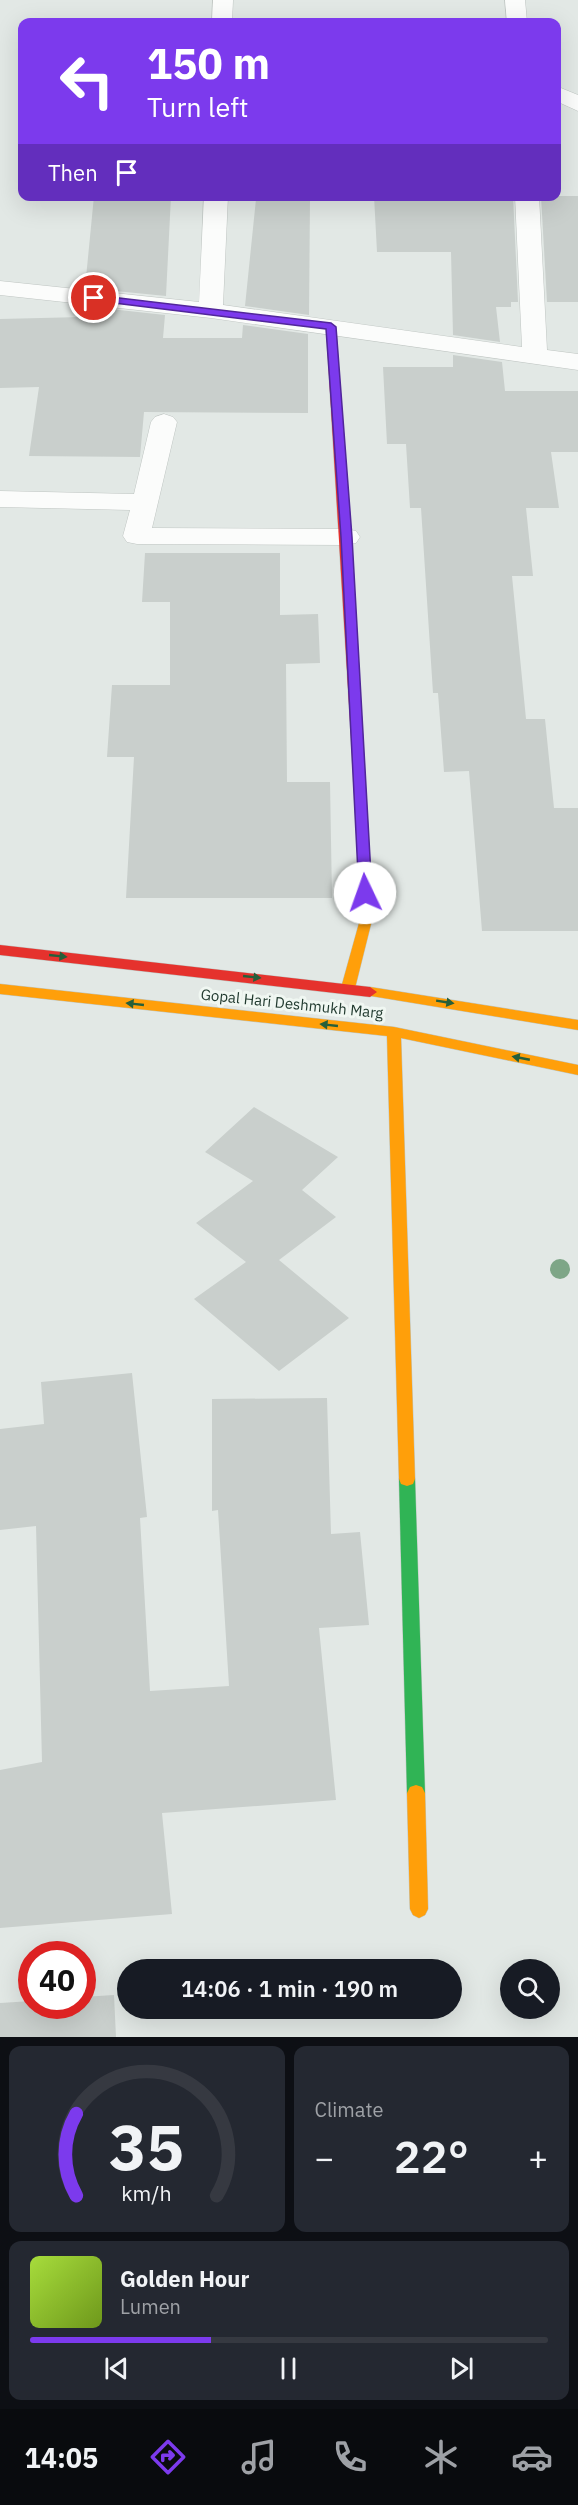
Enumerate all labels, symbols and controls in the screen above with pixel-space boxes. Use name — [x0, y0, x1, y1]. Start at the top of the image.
text: 150 m — [147, 36, 270, 91]
icon: left — [48, 42, 126, 120]
text: Turn left — [147, 89, 248, 124]
icon: arrive — [110, 156, 143, 189]
text: Then — [48, 158, 98, 187]
pin — [68, 272, 119, 323]
icon: arrive — [77, 281, 110, 314]
position arrow — [333, 861, 397, 925]
one-way arrow — [49, 952, 68, 961]
one-way arrow — [243, 973, 262, 982]
street label: Gopal Hari Deshmukh Marg — [200, 984, 384, 1023]
one-way arrow — [436, 998, 455, 1007]
one-way arrow — [125, 999, 144, 1008]
one-way arrow — [319, 1020, 338, 1030]
one-way arrow — [511, 1053, 530, 1062]
speed limit sign: 40 — [18, 1941, 96, 2019]
map controls — [500, 1959, 560, 2019]
button: search — [500, 1959, 560, 2019]
text: 14:06 · 1 min · 190 m — [181, 1974, 398, 2003]
text: Climate — [315, 2096, 383, 2123]
text: 35 — [109, 2106, 184, 2187]
text: 22° — [394, 2127, 469, 2185]
text: − — [315, 2136, 334, 2179]
text: + — [528, 2136, 548, 2179]
text: km/h — [122, 2179, 172, 2207]
text: Golden Hour — [120, 2264, 249, 2293]
text: Lumen — [120, 2293, 181, 2320]
icon: previous — [100, 2352, 133, 2385]
icon: pause — [272, 2352, 305, 2385]
icon: next — [445, 2352, 478, 2385]
icon: directions — [147, 2436, 189, 2478]
icon: music — [238, 2436, 280, 2478]
icon: phone — [329, 2436, 371, 2478]
icon: climate — [420, 2436, 462, 2478]
icon: car — [511, 2436, 553, 2478]
text: 14:05 — [25, 2440, 98, 2475]

